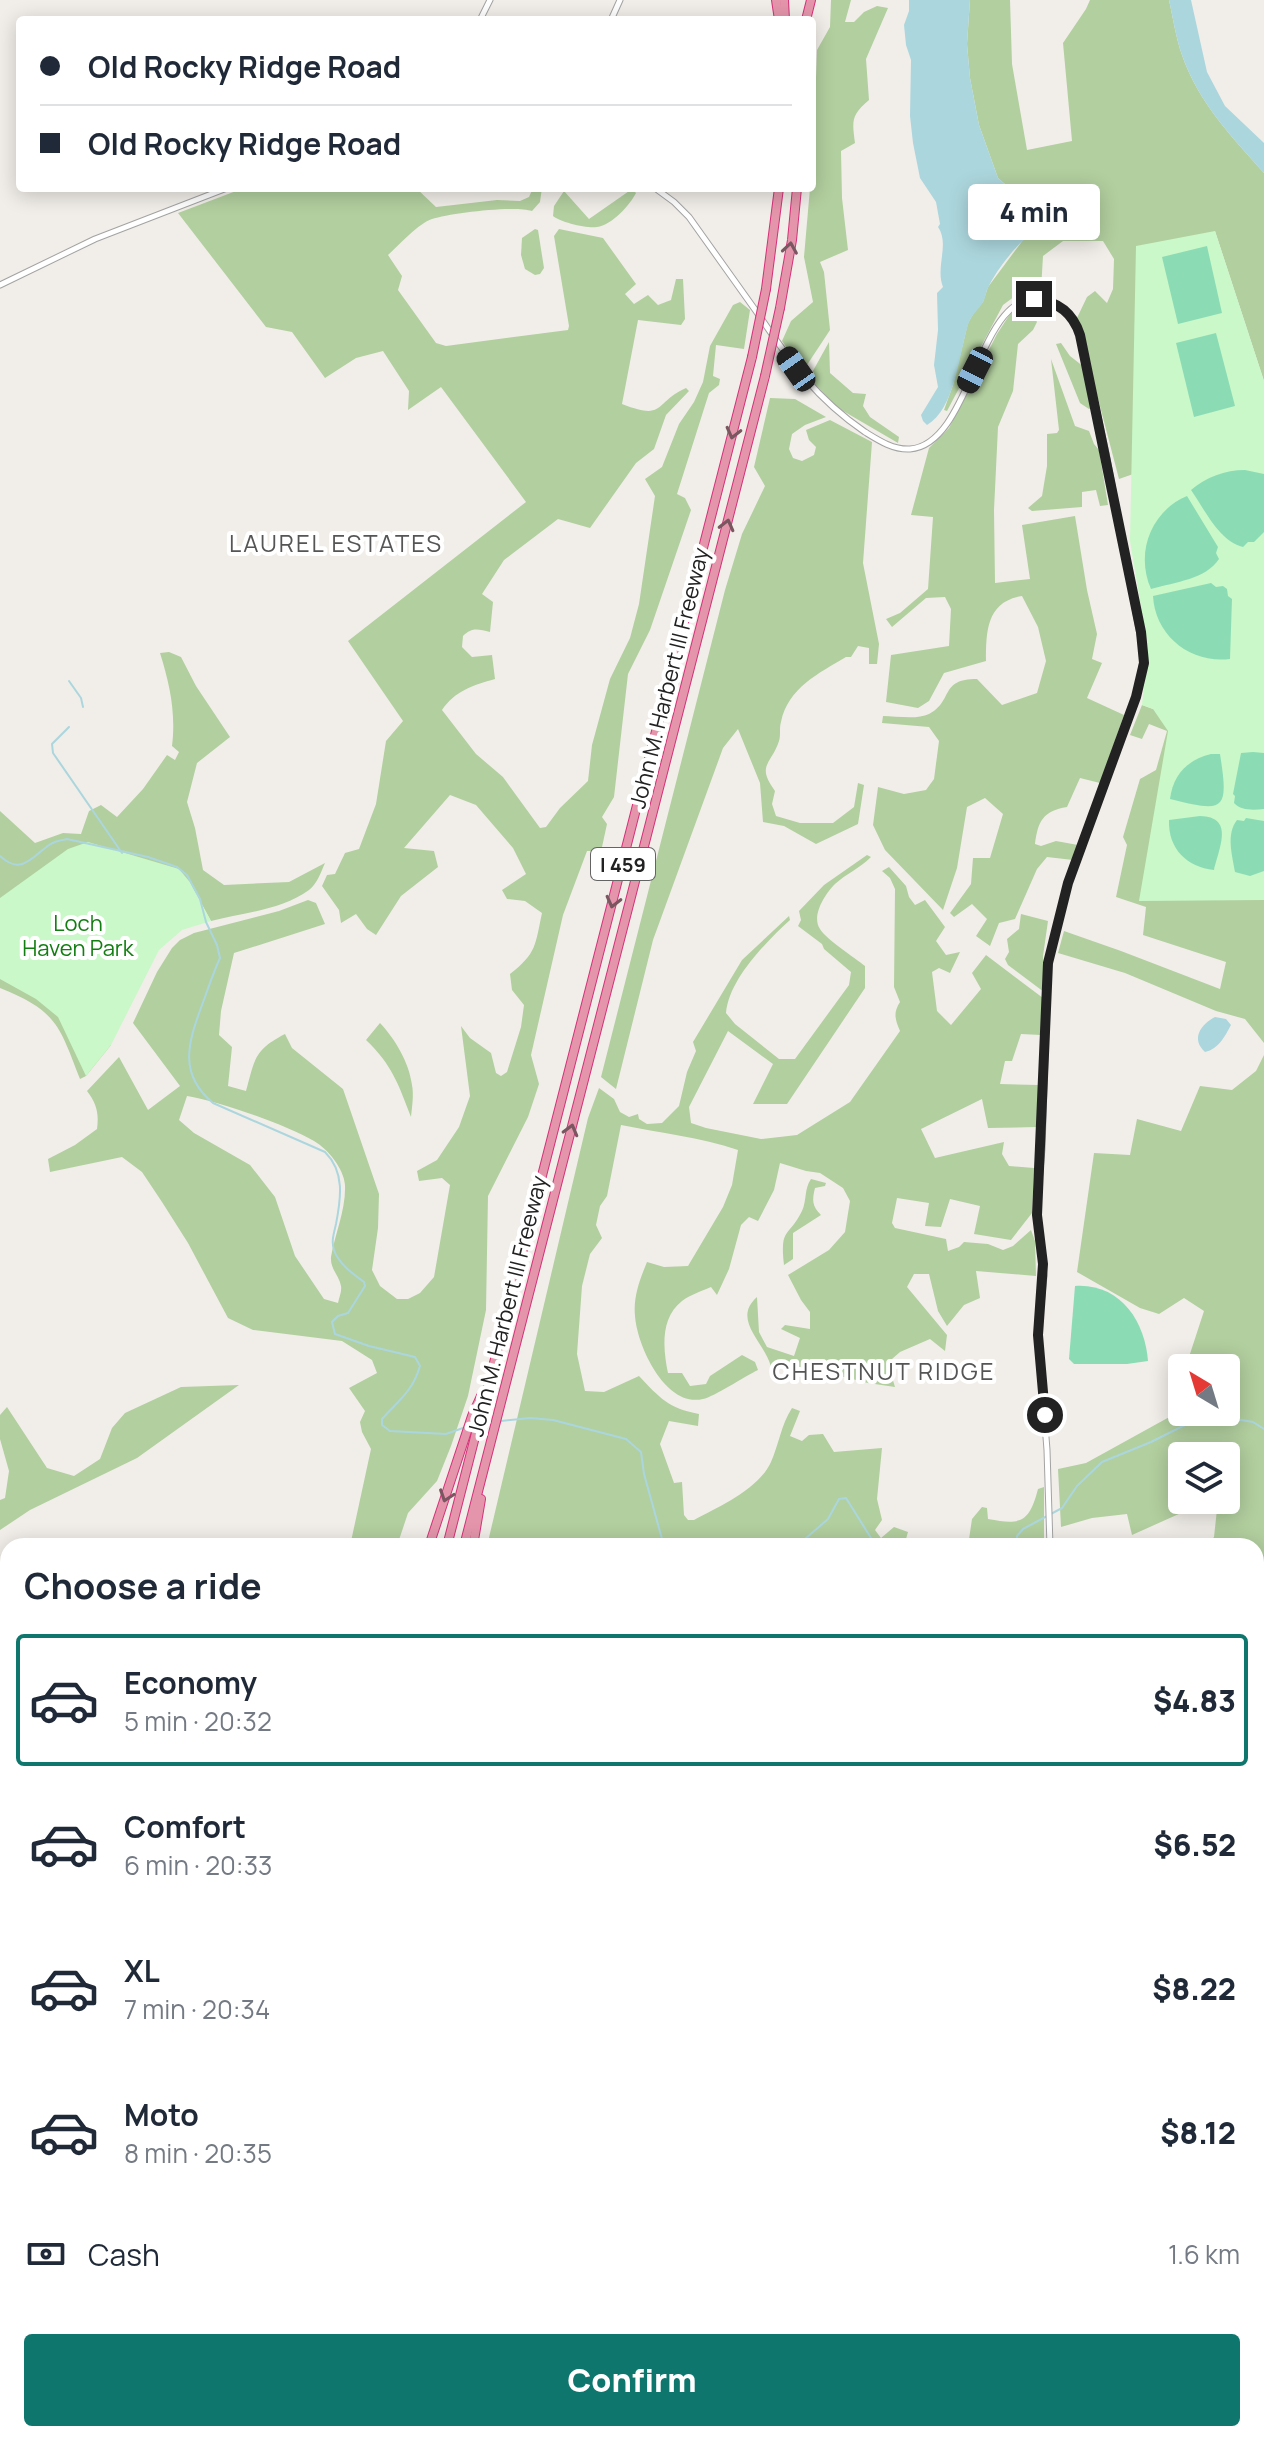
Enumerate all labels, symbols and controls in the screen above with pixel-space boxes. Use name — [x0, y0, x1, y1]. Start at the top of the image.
text: Old Rocky Ridge Road — [88, 46, 401, 87]
text: Old Rocky Ridge Road — [88, 123, 401, 164]
callout: 4 min — [968, 183, 1100, 239]
text: 4 min — [999, 194, 1069, 230]
one-way arrow — [781, 242, 798, 255]
route end — [1016, 281, 1052, 317]
car — [772, 342, 820, 396]
car — [953, 343, 997, 397]
one-way arrow — [725, 426, 742, 440]
one-way arrow — [717, 518, 734, 532]
district label: LAUREL ESTATES — [229, 526, 443, 559]
street label: John M. Harbert III Freeway — [622, 544, 716, 812]
road number: I 459 — [591, 848, 655, 880]
one-way arrow — [605, 895, 622, 908]
park label: Loch Haven Park — [22, 908, 135, 963]
one-way arrow — [562, 1123, 579, 1137]
street label: John M. Harbert III Freeway — [460, 1172, 554, 1440]
district label: CHESTNUT RIDGE — [773, 1354, 995, 1387]
north arrow — [1168, 1354, 1240, 1426]
map controls — [1168, 1354, 1240, 1514]
route start — [1027, 1397, 1063, 1433]
button: layers — [1168, 1442, 1240, 1514]
one-way arrow — [439, 1488, 455, 1502]
text: Choose a ride — [24, 1561, 262, 1610]
text: Economy — [124, 1662, 257, 1703]
icon: car — [28, 1664, 100, 1736]
text: $4.83 — [1153, 1680, 1236, 1721]
text: 5 min · 20:32 — [124, 1703, 272, 1739]
text: Comfort — [124, 1806, 246, 1847]
icon: car — [28, 1808, 100, 1880]
text: $6.52 — [1153, 1824, 1236, 1865]
text: 6 min · 20:33 — [124, 1847, 272, 1883]
text: XL — [124, 1950, 160, 1991]
icon: car — [28, 1952, 100, 2024]
text: $8.22 — [1152, 1968, 1236, 2009]
text: 7 min · 20:34 — [124, 1991, 270, 2027]
text: Moto — [124, 2094, 199, 2135]
icon: car — [28, 2096, 100, 2168]
text: $8.12 — [1160, 2112, 1236, 2153]
text: 8 min · 20:35 — [124, 2135, 272, 2171]
icon: cash — [24, 2232, 68, 2276]
text: Cash — [88, 2234, 160, 2275]
text: 1.6 km — [1168, 2236, 1240, 2272]
button: Confirm — [24, 2334, 1240, 2426]

